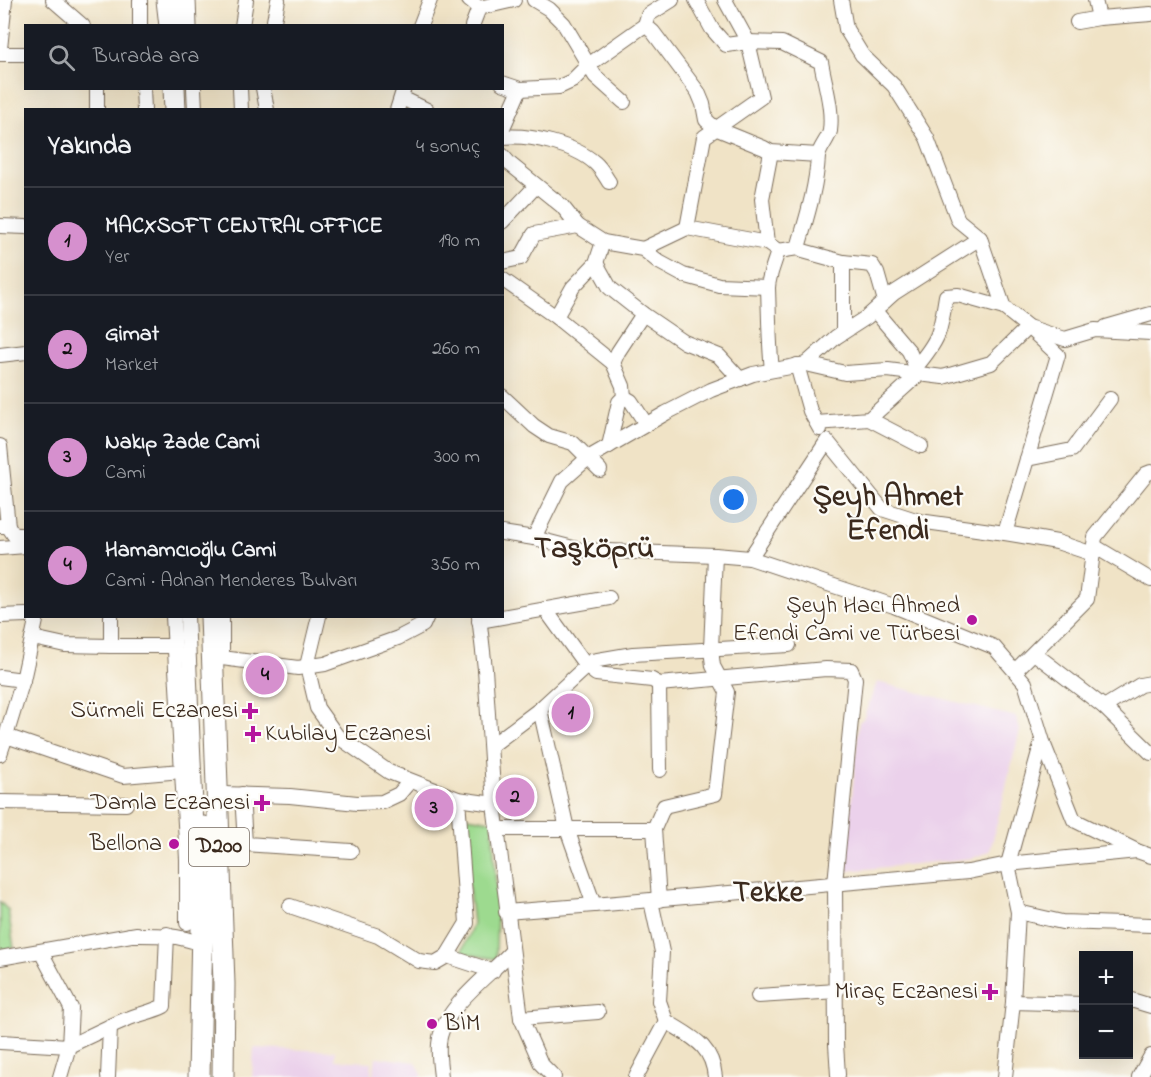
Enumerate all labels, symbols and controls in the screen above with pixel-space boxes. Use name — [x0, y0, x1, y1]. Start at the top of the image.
search box — [24, 24, 504, 90]
icon: search — [45, 41, 78, 74]
text: Burada ara — [93, 41, 199, 73]
text: Yakında — [48, 128, 132, 166]
text: 4 sonuç — [416, 133, 480, 162]
text: MACXSOFT CENTRAL OFFICE — [105, 211, 383, 243]
text: 1 — [64, 227, 71, 256]
text: 190 m — [438, 227, 480, 256]
text: Yer — [105, 243, 129, 272]
text: Gimat — [105, 319, 159, 351]
text: 2 — [63, 335, 72, 364]
text: 260 m — [432, 335, 480, 364]
text: Market — [105, 351, 159, 380]
text: Nakıp Zade Cami — [105, 427, 260, 459]
text: 3 — [63, 443, 72, 472]
text: 300 m — [434, 443, 480, 472]
text: Cami — [105, 459, 146, 488]
district label: Şeyh Ahmet Efendi — [813, 476, 964, 554]
your location — [719, 485, 748, 514]
district label: Taşköprü — [534, 528, 654, 572]
text: Hamamcıoğlu Cami — [105, 535, 277, 567]
text: 4 — [63, 551, 72, 580]
text: 350 m — [431, 551, 480, 580]
text: Cami · Adnan Menderes Bulvarı — [105, 567, 357, 596]
place label: Şeyh Hacı Ahmed Efendi Cami ve Türbesi — [733, 589, 960, 652]
marker: Şeyh Hacı Ahmed Efendi Cami ve Türbesi — [965, 613, 979, 627]
pin: 4 — [246, 652, 284, 698]
pin: 1 — [552, 690, 590, 736]
place label: Sürmeli Eczanesi — [70, 694, 238, 729]
marker: Sürmeli Eczanesi — [243, 704, 257, 718]
place label: Kubilay Eczanesi — [265, 717, 431, 753]
marker: Kubilay Eczanesi — [246, 727, 260, 741]
pin: 2 — [496, 774, 534, 820]
place label: Damla Eczanesi — [89, 786, 250, 821]
pin: 3 — [414, 786, 454, 830]
marker: Damla Eczanesi — [255, 796, 269, 810]
place label: Bellona — [89, 827, 162, 862]
road number: D200 — [189, 828, 249, 866]
marker: Bellona — [167, 837, 181, 851]
district label: Tekke — [733, 872, 805, 916]
map controls — [1079, 951, 1133, 1059]
button: + — [1079, 951, 1133, 1005]
place label: Miraç Eczanesi — [835, 975, 978, 1010]
marker: Miraç Eczanesi — [983, 985, 997, 999]
button: − — [1079, 1005, 1133, 1059]
place label: BİM — [443, 1007, 480, 1042]
marker: BİM — [425, 1017, 439, 1031]

